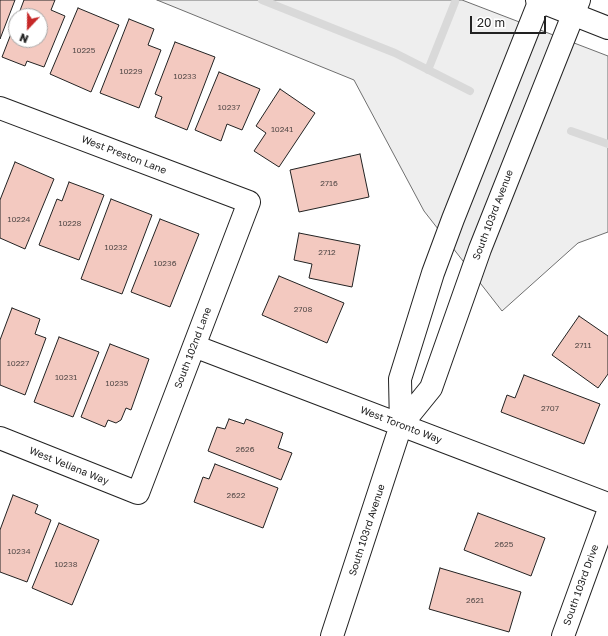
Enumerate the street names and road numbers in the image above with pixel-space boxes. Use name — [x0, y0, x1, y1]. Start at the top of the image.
street label: West Preston Lane — [80, 133, 168, 177]
street label: South 103rd Avenue — [470, 168, 516, 262]
street label: South 102nd Lane — [172, 306, 214, 390]
street label: West Toronto Way — [358, 404, 444, 446]
street label: West Veliana Way — [27, 445, 111, 487]
street label: South 103rd Avenue — [346, 483, 388, 577]
street label: South 103rd Drive — [561, 543, 601, 627]

